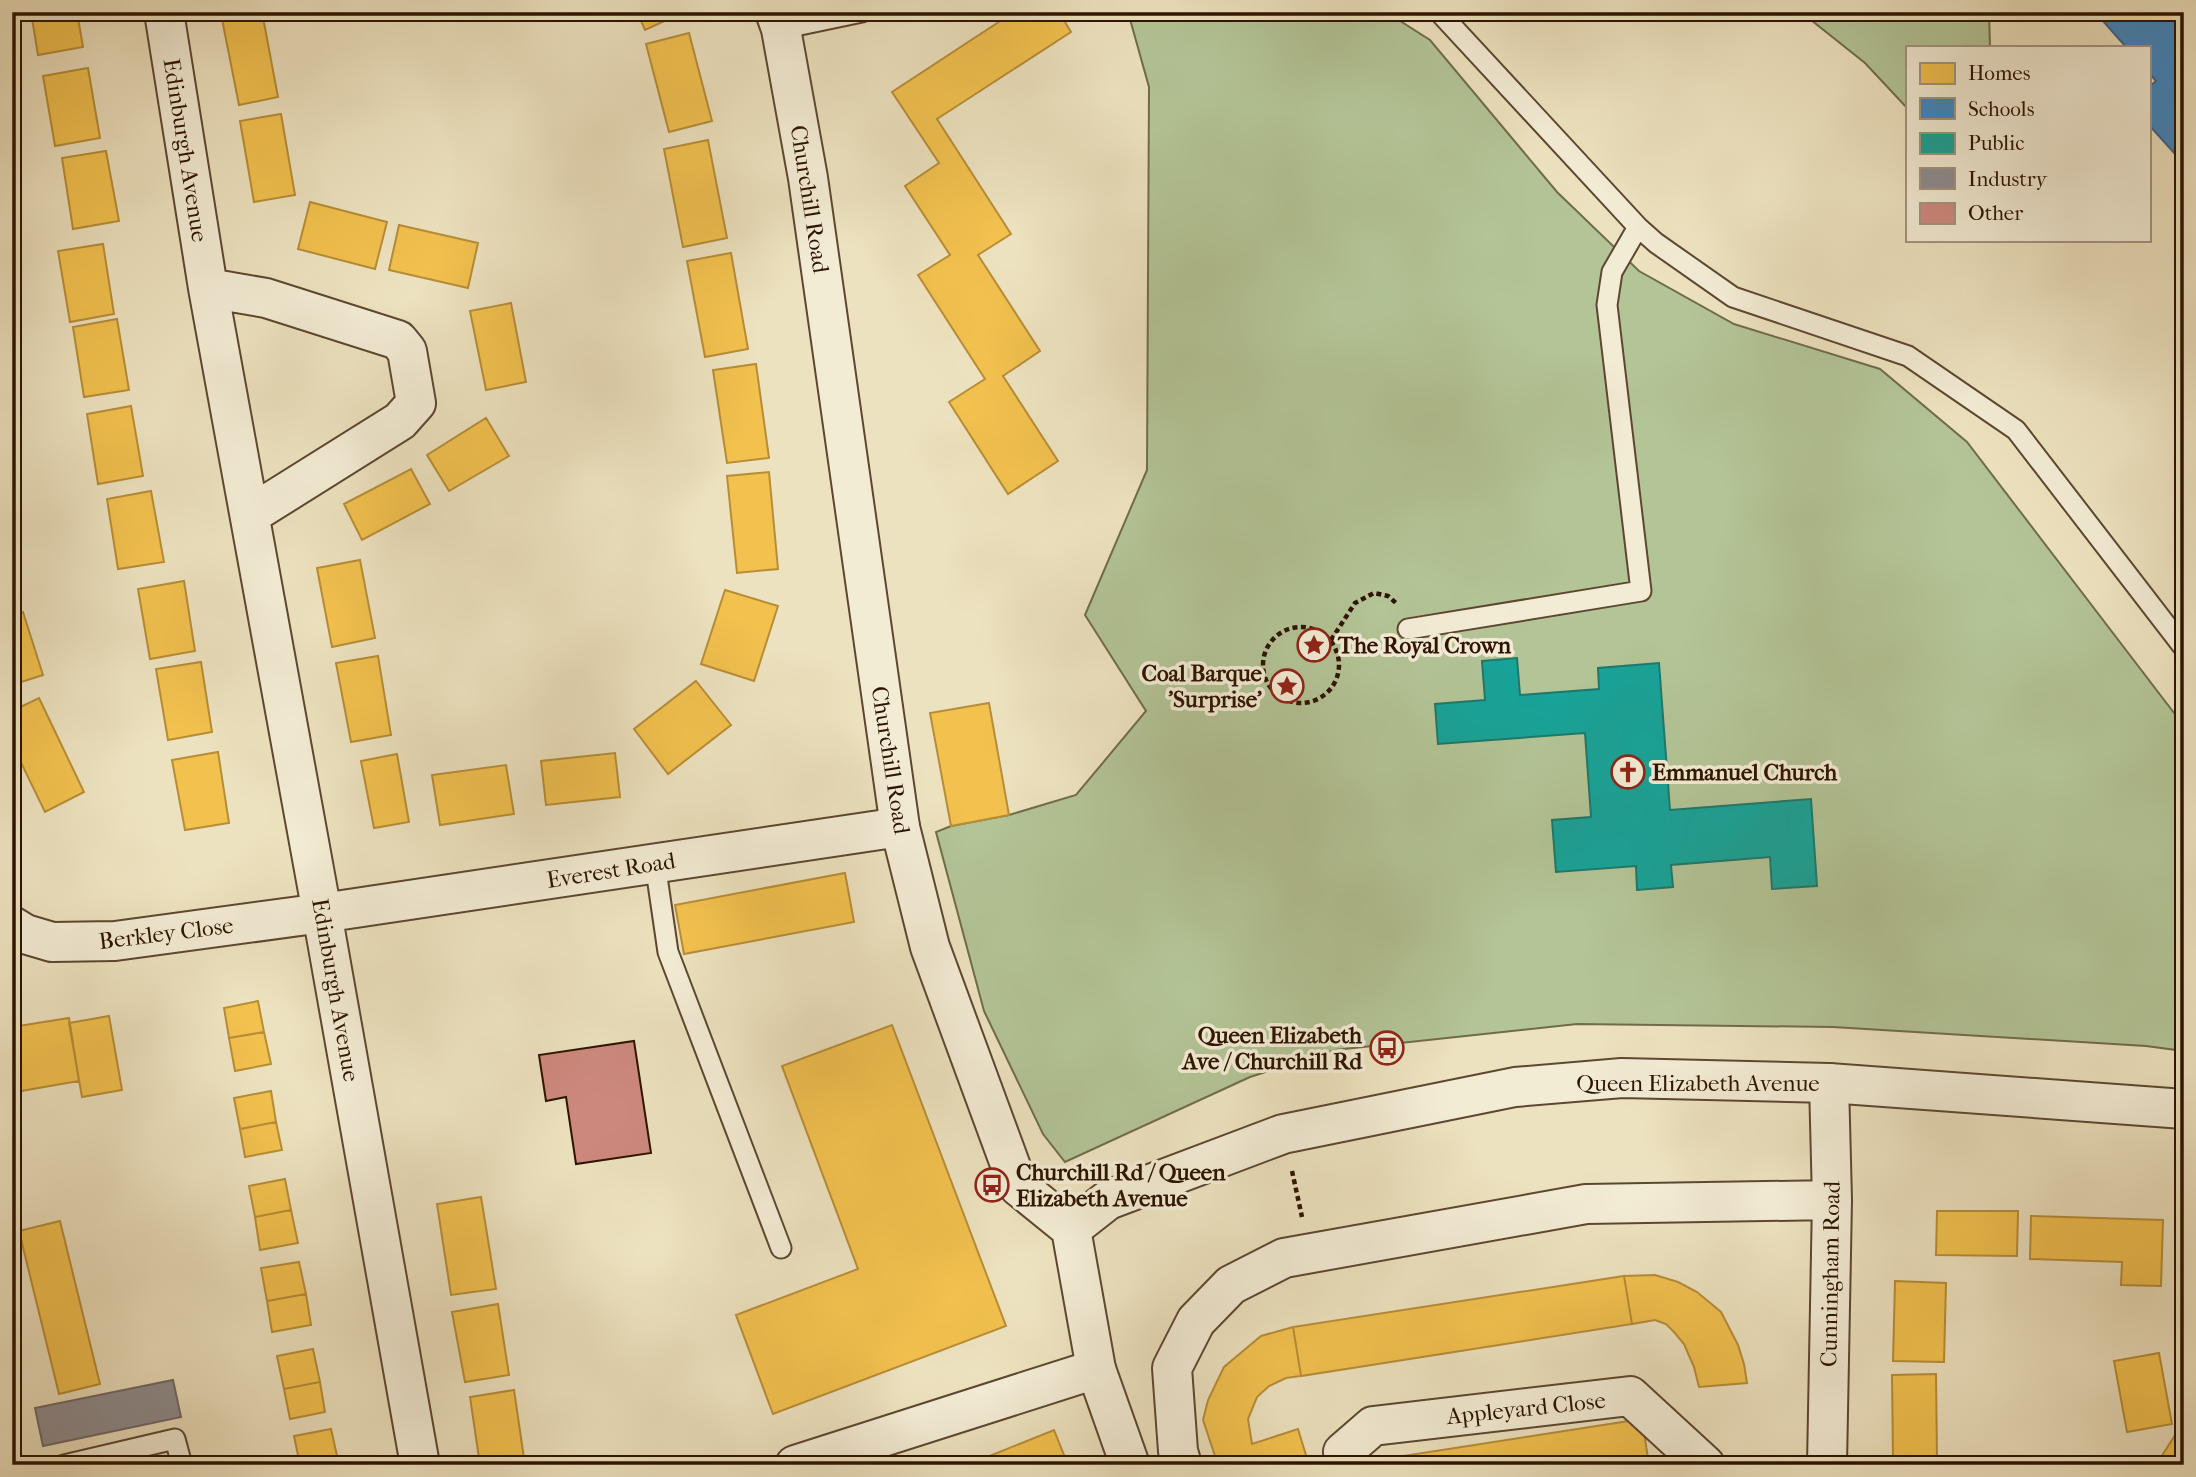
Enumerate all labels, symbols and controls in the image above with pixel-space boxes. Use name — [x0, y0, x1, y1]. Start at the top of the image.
legend — [1906, 46, 2150, 242]
street label: Edinburgh Avenue — [158, 56, 213, 244]
text: Homes — [1968, 61, 2031, 85]
text: Schools — [1968, 97, 2035, 121]
street label: Churchill Road — [784, 123, 835, 275]
text: Public — [1968, 131, 2024, 155]
text: Industry — [1968, 167, 2048, 191]
text: Other — [1968, 201, 2023, 225]
place icon: The Royal Crown — [1295, 626, 1333, 664]
place label: The Royal Crown — [1337, 632, 1512, 659]
place label: Coal Barque 'Surprise' — [1141, 660, 1263, 713]
place icon: Coal Barque 'Surprise' — [1268, 667, 1306, 705]
street label: Churchill Road — [865, 684, 916, 836]
church icon: Emmanuel Church — [1609, 753, 1647, 791]
place label: Emmanuel Church — [1652, 759, 1838, 786]
street label: Everest Road — [545, 847, 678, 894]
street label: Edinburgh Avenue — [306, 896, 365, 1084]
street label: Berkley Close — [97, 912, 235, 955]
place label: Queen Elizabeth Ave / Churchill Rd — [1180, 1022, 1363, 1075]
bus stop icon: Queen Elizabeth Ave / Churchill Rd — [1368, 1029, 1406, 1067]
street label: Queen Elizabeth Avenue — [1576, 1070, 1820, 1097]
place label: Churchill Rd / Queen Elizabeth Avenue — [1016, 1159, 1226, 1212]
bus stop icon: Churchill Rd / Queen Elizabeth Avenue — [973, 1166, 1011, 1204]
street label: Cunningham Road — [1815, 1180, 1846, 1367]
street label: Appleyard Close — [1444, 1387, 1607, 1430]

